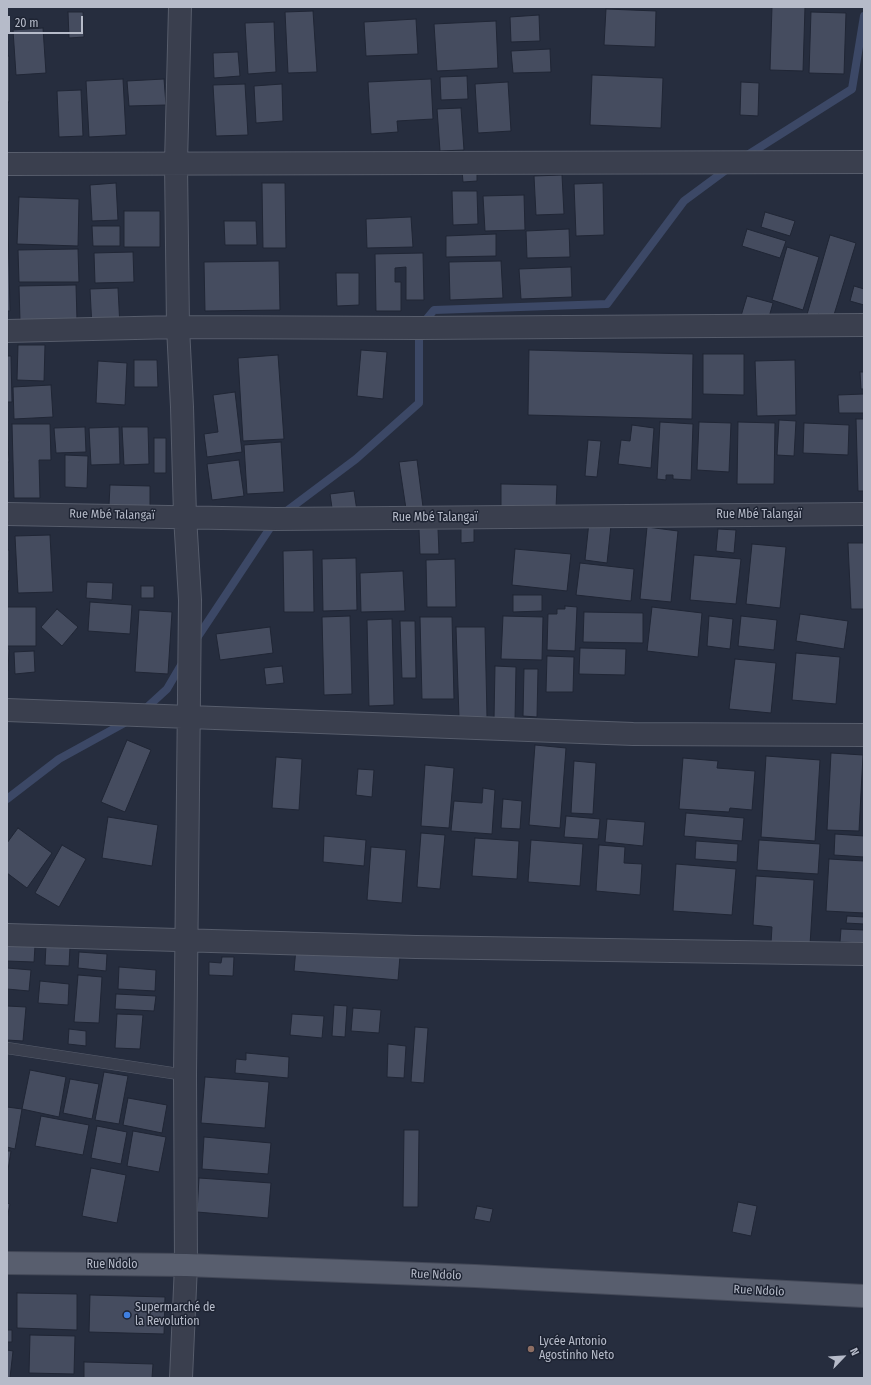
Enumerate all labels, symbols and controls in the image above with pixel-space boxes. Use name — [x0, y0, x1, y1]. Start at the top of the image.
scale bar — [10, 8, 85, 34]
text: 20 m — [15, 16, 39, 30]
street label: Rue Mbé Talangaï — [69, 507, 155, 523]
street label: Rue Mbé Talangaï — [716, 508, 802, 522]
street label: Rue Mbé Talangaï — [392, 511, 478, 525]
street label: Rue Ndolo — [86, 1258, 138, 1272]
street label: Rue Ndolo — [410, 1267, 462, 1283]
street label: Rue Ndolo — [733, 1282, 785, 1300]
place label: Supermarché de la Revolution — [135, 1301, 215, 1329]
marker: Supermarché de la Revolution — [122, 1310, 132, 1320]
place label: Lycée Antonio Agostinho Neto — [539, 1335, 614, 1363]
north arrow — [823, 1337, 863, 1377]
marker: Lycée Antonio Agostinho Neto — [526, 1344, 536, 1354]
text: N — [847, 1346, 862, 1357]

